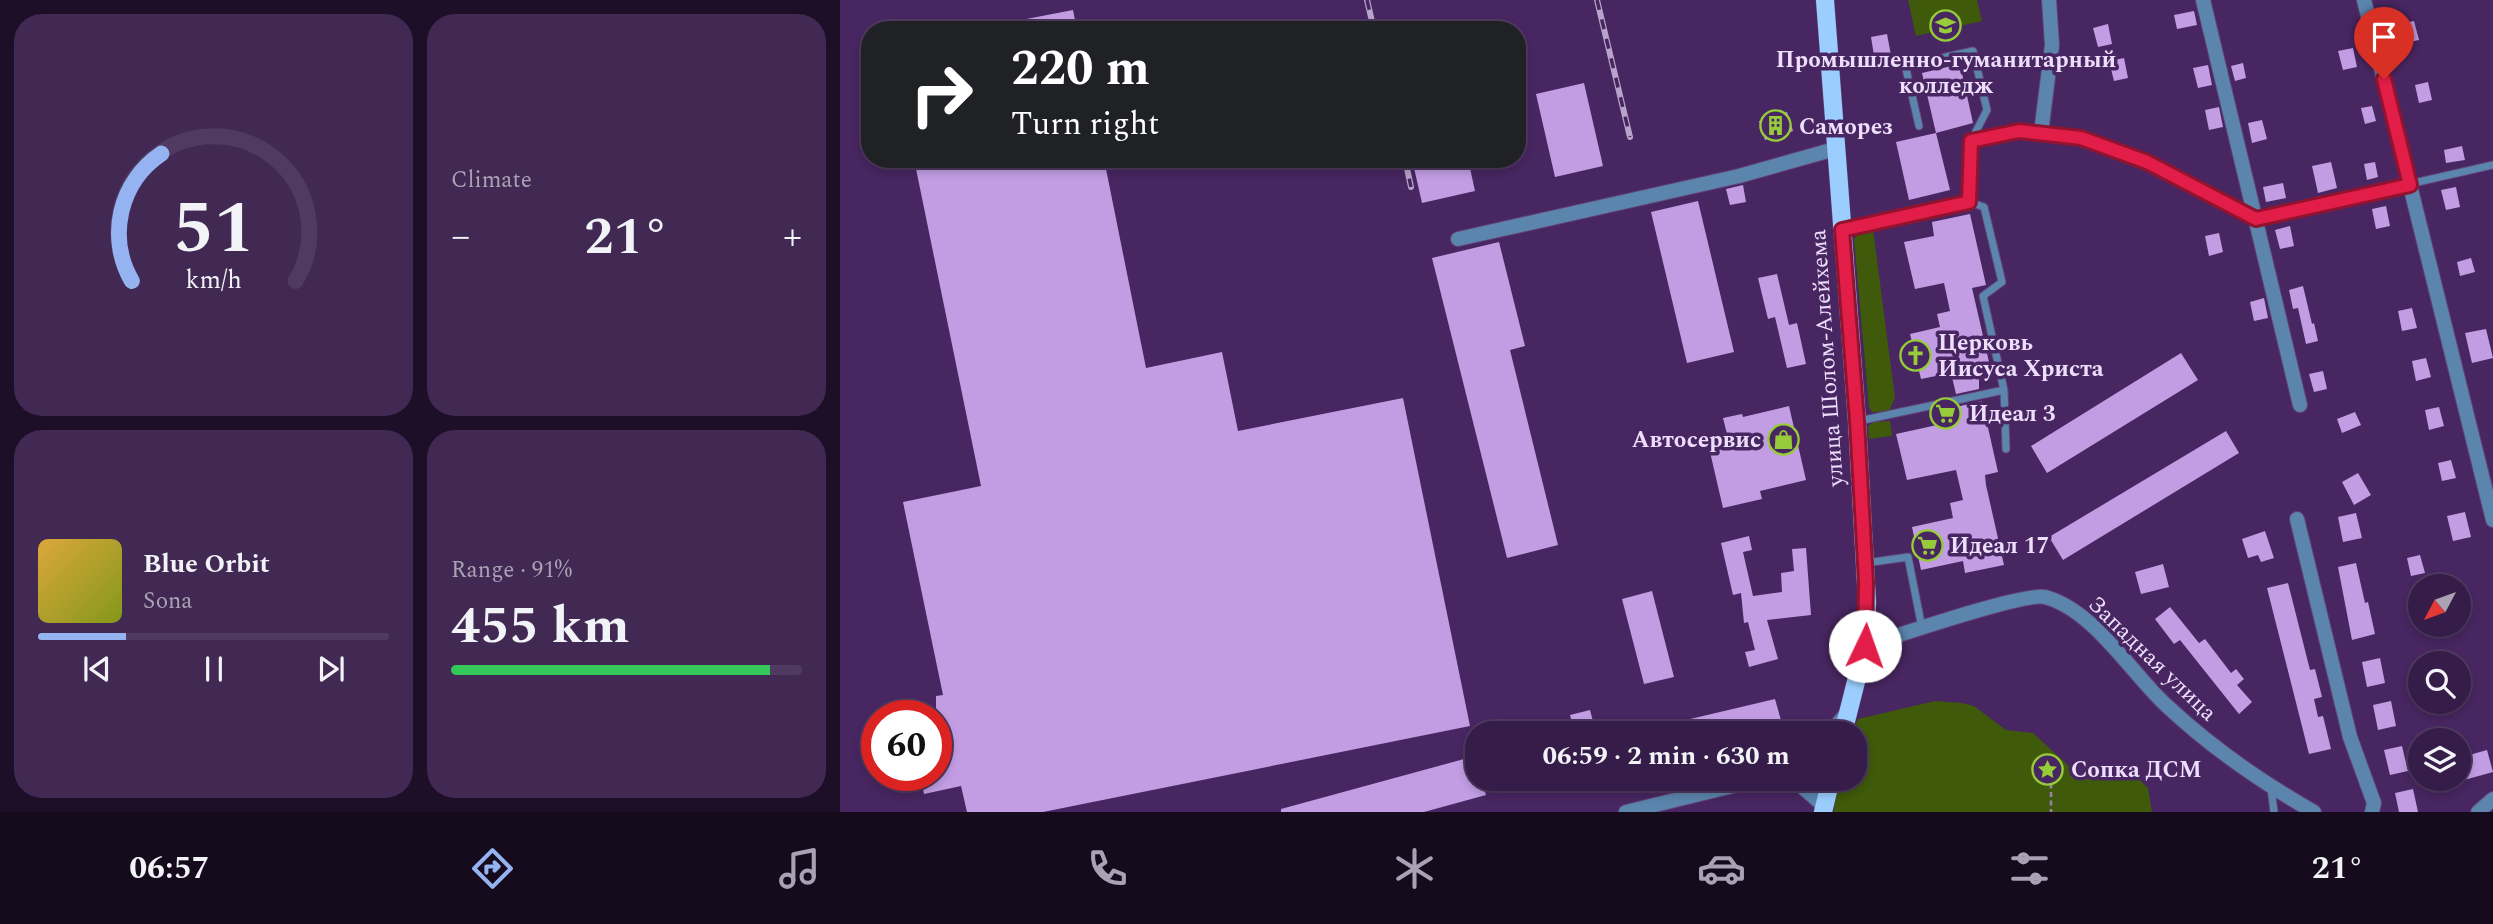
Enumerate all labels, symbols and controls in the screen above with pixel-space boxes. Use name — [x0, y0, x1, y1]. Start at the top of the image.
pin — [2354, 7, 2414, 79]
school or university icon: Промышленно-гуманитарный колледж — [1929, 8, 1963, 42]
icon: arrive — [2365, 18, 2403, 56]
text: 220 m — [1011, 32, 1150, 107]
place label: Промышленно-гуманитарный колледж — [1776, 43, 2116, 104]
icon: right — [896, 49, 987, 140]
text: Turn right — [1011, 100, 1159, 149]
building icon: Саморез — [1759, 109, 1793, 143]
place label: Саморез — [1799, 110, 1893, 145]
text: Climate — [451, 163, 532, 198]
text: 51 — [173, 174, 254, 285]
text: 21° — [584, 198, 669, 277]
text: − — [451, 208, 470, 266]
text: + — [783, 208, 802, 266]
street label: улица Шолом-Алейхема — [1801, 228, 1854, 489]
text: km/h — [185, 262, 242, 300]
place label: Церковь Иисуса Христа — [1938, 326, 2104, 387]
church icon: Церковь Иисуса Христа — [1898, 338, 1932, 372]
supermarket icon: Идеал 3 — [1929, 396, 1963, 430]
place label: Идеал 3 — [1969, 397, 2056, 432]
shop icon: Автосервис — [1767, 422, 1801, 456]
place label: Автосервис — [1632, 423, 1761, 458]
supermarket icon: Идеал 17 — [1910, 528, 1944, 562]
place label: Идеал 17 — [1950, 529, 2049, 564]
text: Blue Orbit — [143, 544, 270, 584]
text: Range · 91% — [451, 553, 572, 588]
north arrow — [2408, 574, 2471, 637]
map controls — [2408, 574, 2471, 791]
text: Sona — [143, 584, 193, 619]
text: 455 km — [451, 587, 630, 666]
street label: Западная улица — [2079, 588, 2225, 730]
position arrow — [1828, 609, 1902, 683]
icon: previous — [78, 650, 116, 688]
icon: pause — [195, 650, 233, 688]
icon: next — [312, 650, 350, 688]
button: search — [2408, 651, 2471, 714]
speed limit sign: 60 — [861, 700, 952, 791]
button: layers — [2408, 728, 2471, 791]
text: 06:59 · 2 min · 630 m — [1542, 736, 1790, 776]
place icon: Сопка ДСМ — [2031, 752, 2065, 786]
place label: Сопка ДСМ — [2071, 753, 2202, 788]
text: 06:57 — [129, 844, 210, 893]
icon: directions — [468, 844, 517, 893]
icon: music — [775, 844, 824, 893]
icon: phone — [1083, 844, 1132, 893]
icon: climate — [1390, 844, 1439, 893]
icon: car — [1697, 844, 1746, 893]
icon: filters — [2005, 844, 2054, 893]
text: 21° — [2312, 844, 2364, 893]

